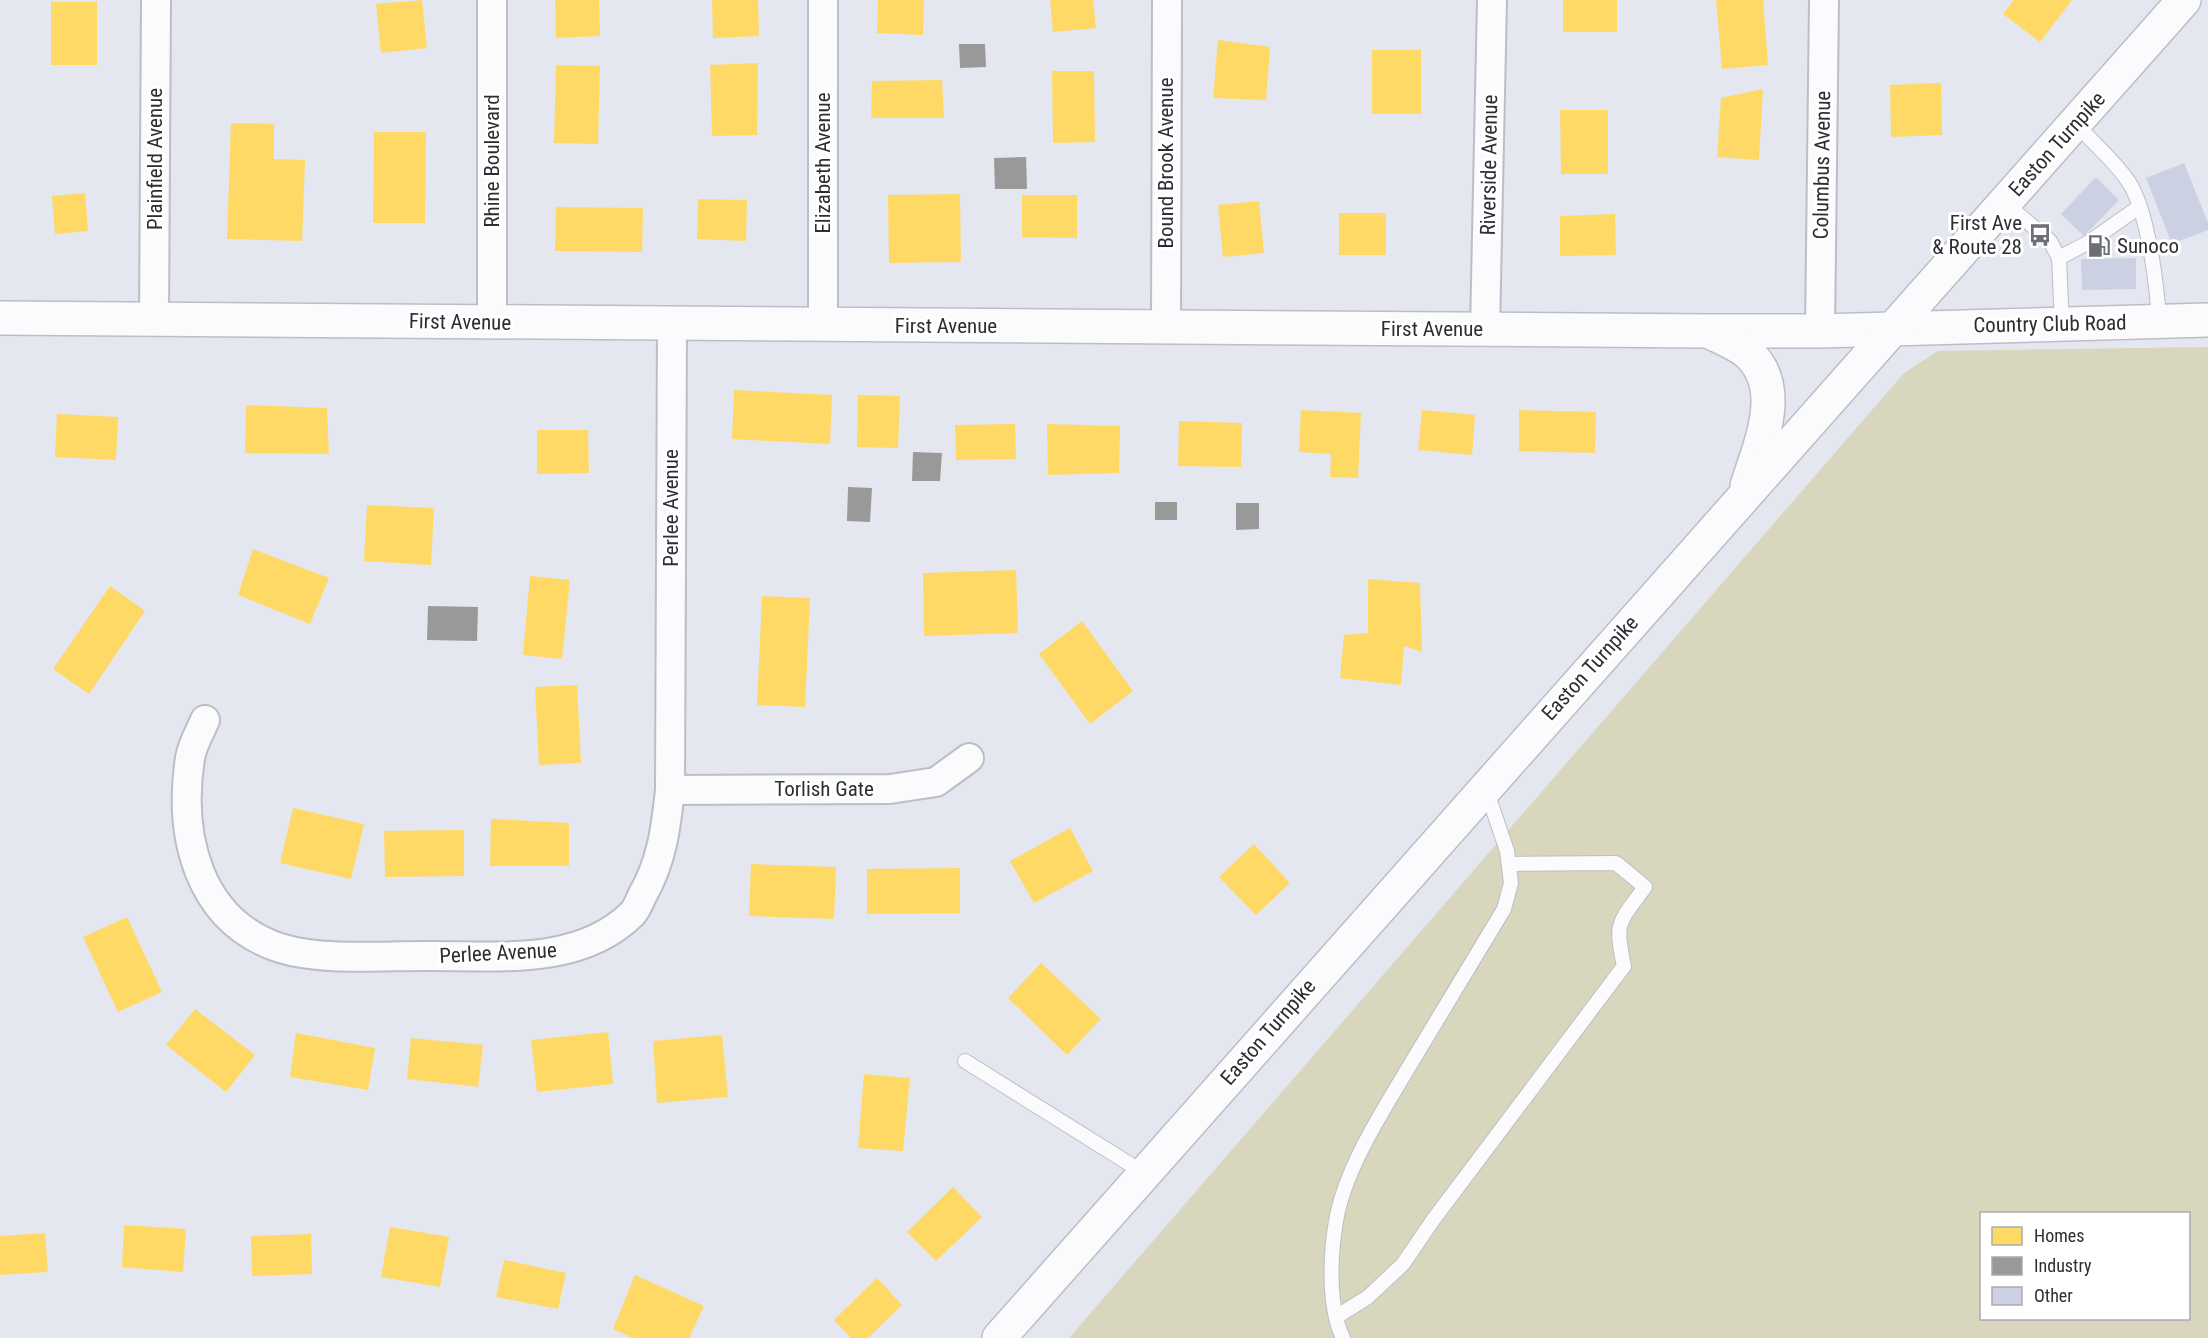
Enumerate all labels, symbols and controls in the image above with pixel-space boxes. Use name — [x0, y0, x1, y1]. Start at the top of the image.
street label: Bound Brook Avenue — [1154, 77, 1178, 249]
street label: Easton Turnpike — [2004, 87, 2110, 201]
street label: Plainfield Avenue — [143, 88, 167, 230]
street label: Columbus Avenue — [1809, 90, 1835, 239]
street label: Elizabeth Avenue — [811, 92, 835, 234]
street label: Rhine Boulevard — [480, 94, 504, 228]
street label: Riverside Avenue — [1476, 94, 1502, 236]
place label: First Ave & Route 28 — [1932, 211, 2022, 259]
bus stop icon: First Ave & Route 28 — [2027, 222, 2053, 248]
fuel station icon: Sunoco — [2086, 233, 2112, 259]
place label: Sunoco — [2117, 234, 2179, 258]
street label: First Avenue — [409, 309, 512, 335]
street label: Country Club Road — [1973, 311, 2127, 337]
street label: First Avenue — [895, 314, 997, 338]
street label: First Avenue — [1381, 317, 1483, 341]
street label: Perlee Avenue — [659, 449, 683, 567]
street label: Easton Turnpike — [1537, 611, 1643, 725]
street label: Torlish Gate — [774, 777, 874, 801]
street label: Perlee Avenue — [439, 938, 557, 968]
street label: Easton Turnpike — [1216, 974, 1321, 1090]
legend — [1980, 1212, 2190, 1320]
text: Homes — [2034, 1225, 2084, 1246]
text: Industry — [2034, 1255, 2092, 1276]
text: Other — [2034, 1285, 2073, 1306]

